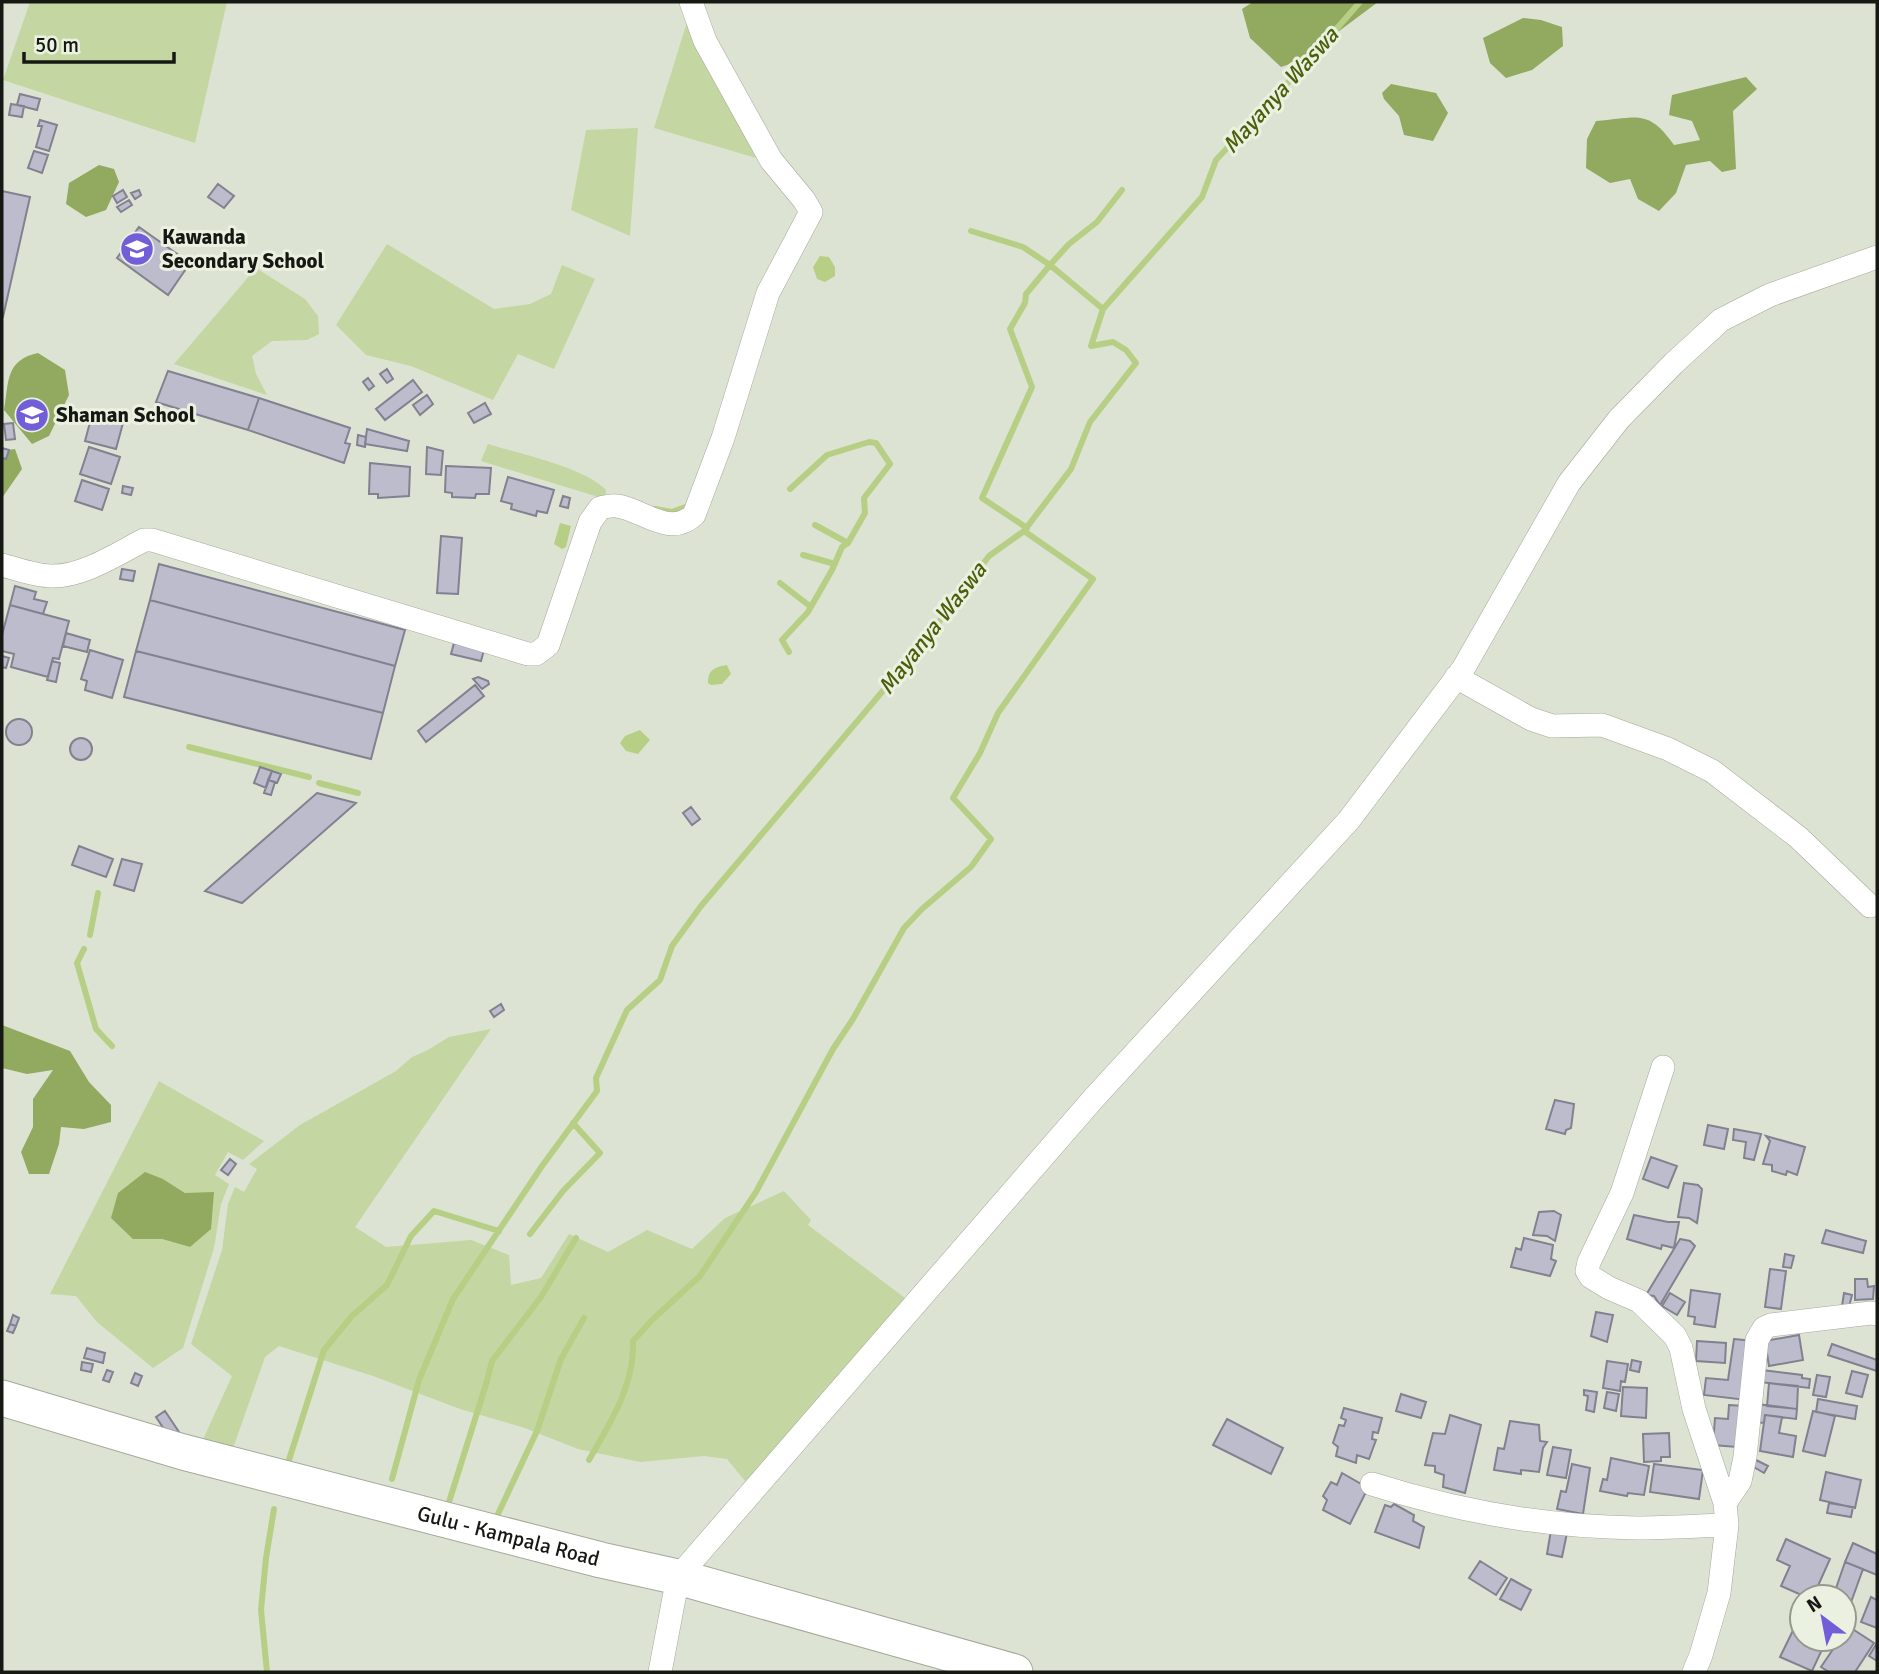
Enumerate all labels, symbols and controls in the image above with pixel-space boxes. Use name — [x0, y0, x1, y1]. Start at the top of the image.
water label: Mayanya Waswa — [1216, 20, 1346, 159]
scale bar — [24, 21, 175, 65]
text: 50 m — [35, 32, 79, 58]
place label: Kawanda Secondary School — [162, 224, 325, 274]
school or university icon: Kawanda Secondary School — [118, 230, 156, 268]
school or university icon: Shaman School — [13, 396, 51, 434]
place label: Shaman School — [56, 402, 196, 428]
water label: Mayanya Waswa — [872, 555, 994, 700]
street label: Gulu - Kampala Road — [415, 1500, 602, 1572]
north arrow — [1788, 1583, 1858, 1653]
text: N — [1803, 1591, 1826, 1618]

